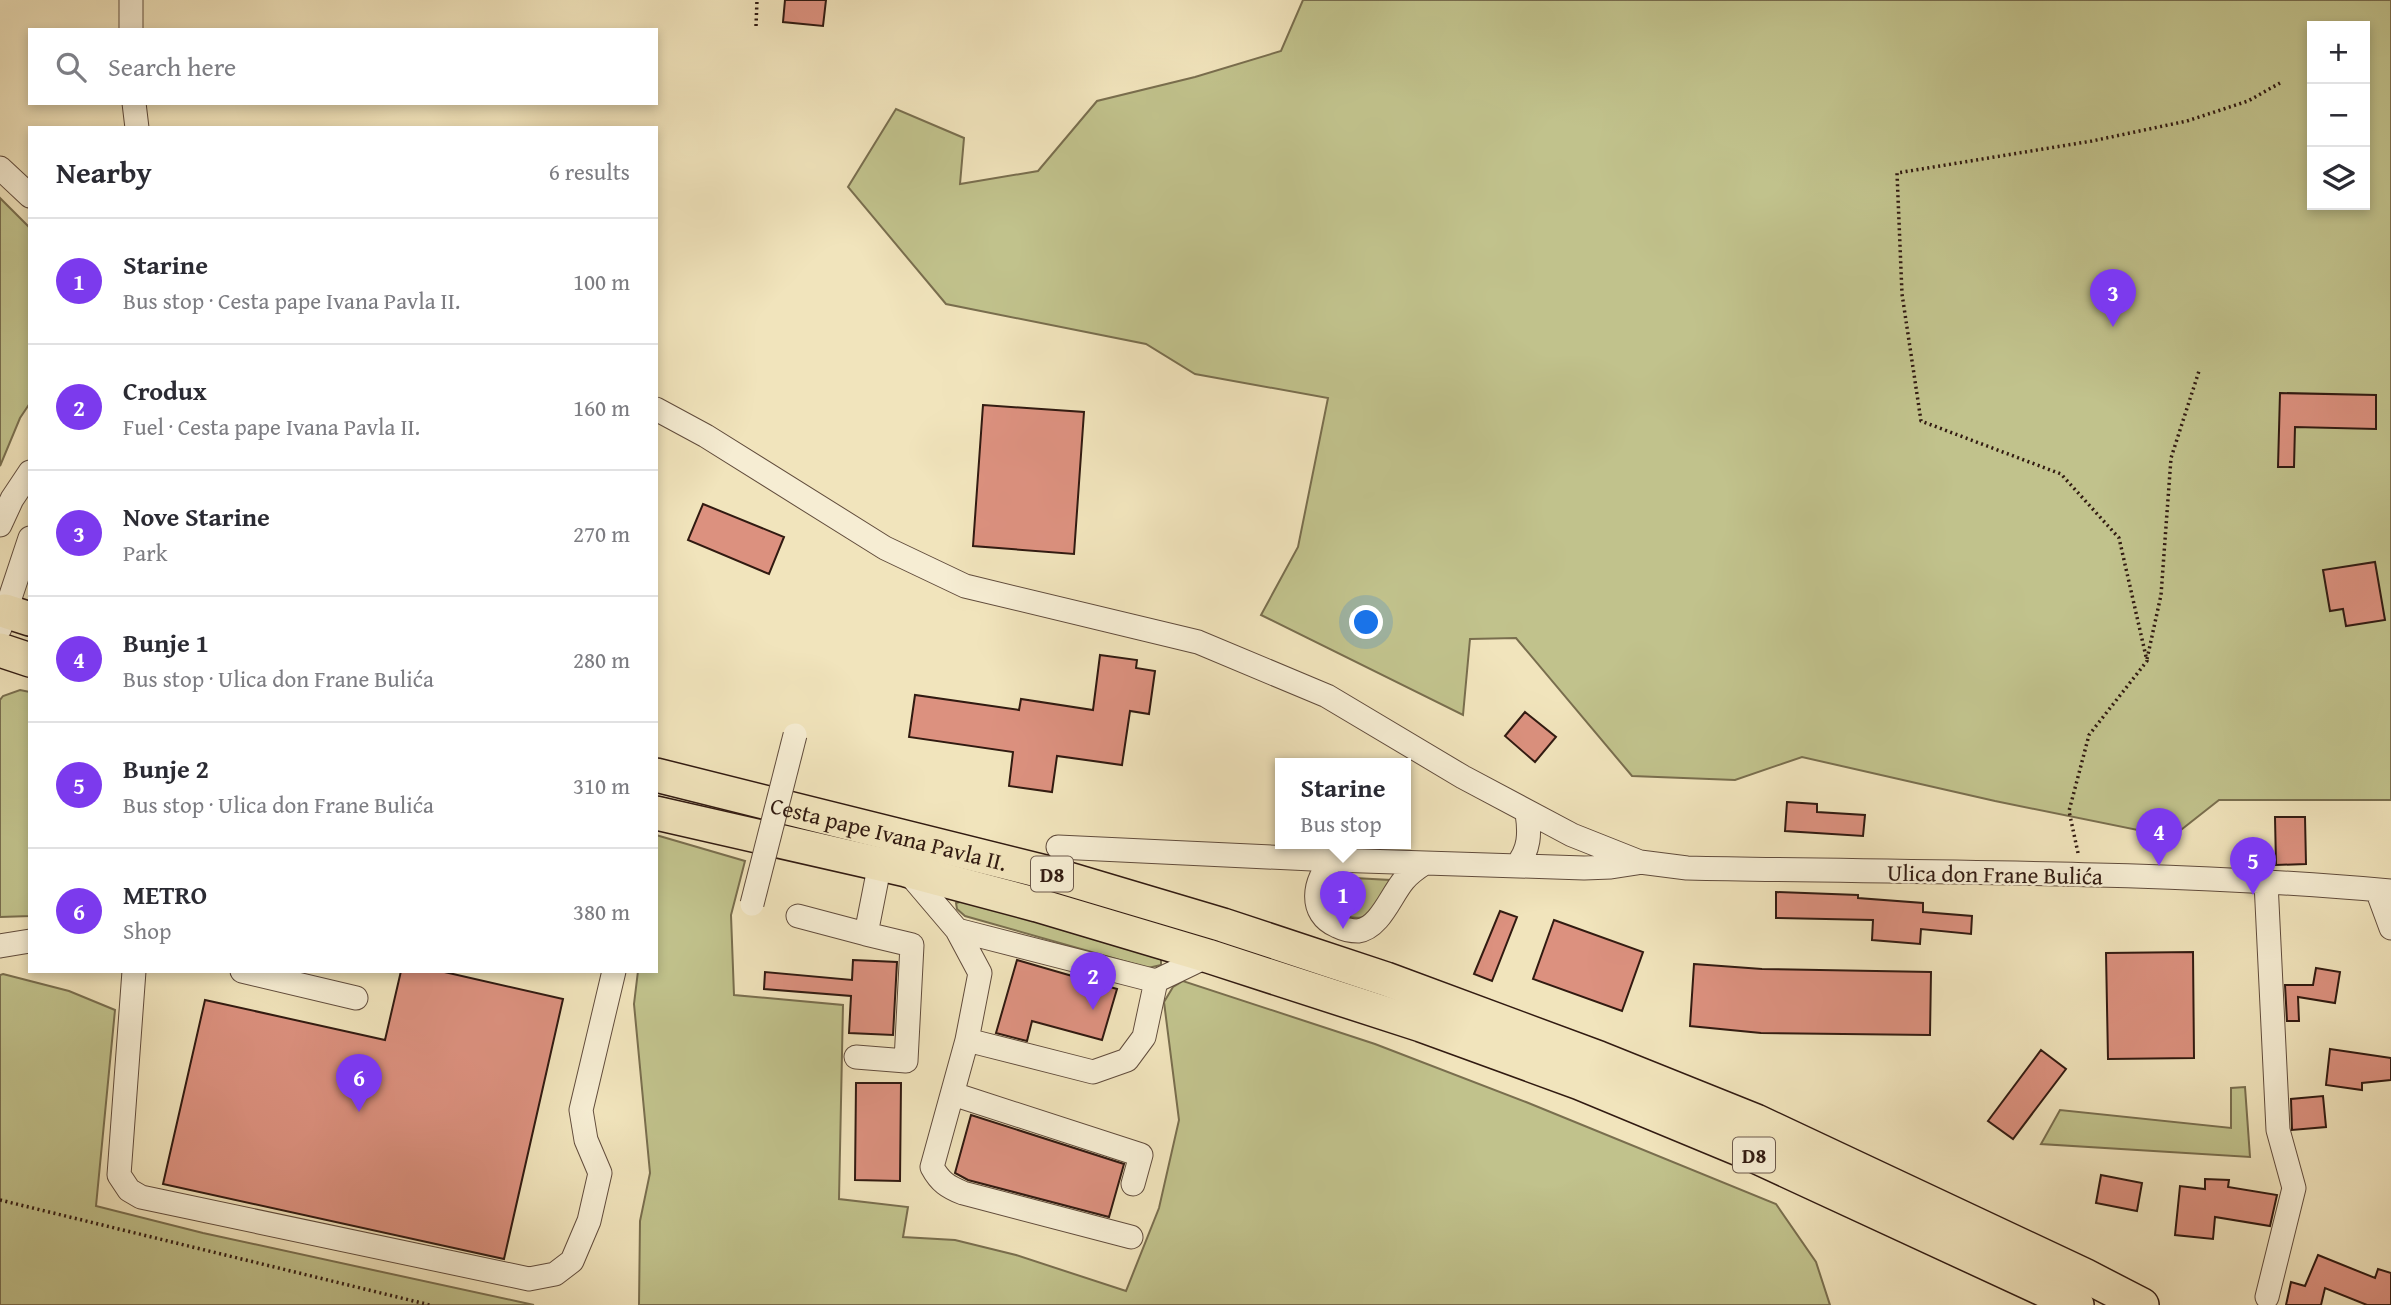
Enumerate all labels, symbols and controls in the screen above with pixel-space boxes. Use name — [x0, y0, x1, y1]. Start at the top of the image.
map controls — [2307, 21, 2370, 210]
button: + — [2307, 21, 2370, 84]
search box — [28, 28, 658, 105]
text: Search here — [108, 47, 236, 86]
icon: search — [52, 48, 90, 86]
button: − — [2307, 84, 2370, 147]
button: layers — [2307, 147, 2370, 210]
text: Nearby — [56, 150, 152, 194]
text: 6 results — [549, 155, 630, 188]
text: Starine — [123, 245, 208, 284]
text: 1 — [73, 265, 85, 298]
text: 100 m — [573, 265, 630, 298]
pin: 3 — [2090, 269, 2136, 327]
text: Bus stop · Cesta pape Ivana Pavla II. — [123, 284, 460, 317]
text: Crodux — [123, 371, 207, 410]
text: 2 — [73, 391, 85, 424]
text: 160 m — [573, 391, 630, 424]
text: Fuel · Cesta pape Ivana Pavla II. — [123, 410, 420, 443]
text: Nove Starine — [123, 497, 270, 536]
text: 3 — [73, 517, 85, 550]
text: 270 m — [573, 517, 630, 550]
text: Park — [123, 536, 167, 569]
your location — [1349, 605, 1383, 639]
text: Bunje 1 — [123, 623, 209, 662]
text: 4 — [73, 643, 85, 676]
text: 280 m — [573, 643, 630, 676]
text: Bus stop · Ulica don Frane Bulića — [123, 662, 434, 695]
text: Bunje 2 — [123, 749, 209, 788]
popup — [1275, 758, 1411, 849]
text: Starine — [1301, 768, 1385, 807]
text: 5 — [73, 769, 85, 802]
text: 310 m — [573, 769, 630, 802]
text: Bus stop · Ulica don Frane Bulića — [123, 788, 434, 821]
street label: Cesta pape Ivana Pavla II. — [767, 788, 1011, 878]
text: Bus stop — [1301, 807, 1382, 840]
pin: 4 — [2136, 808, 2182, 866]
pin: 5 — [2230, 837, 2276, 895]
road number: D8 — [1031, 856, 1073, 892]
street label: Ulica don Frane Bulića — [1887, 856, 2103, 892]
pin: 1 — [1320, 871, 1366, 929]
text: METRO — [123, 875, 207, 914]
text: 6 — [73, 895, 85, 928]
text: 380 m — [573, 895, 630, 928]
text: Shop — [123, 914, 171, 947]
pin: 2 — [1070, 952, 1116, 1010]
pin: 6 — [336, 1054, 382, 1112]
road number: D8 — [1733, 1138, 1775, 1172]

